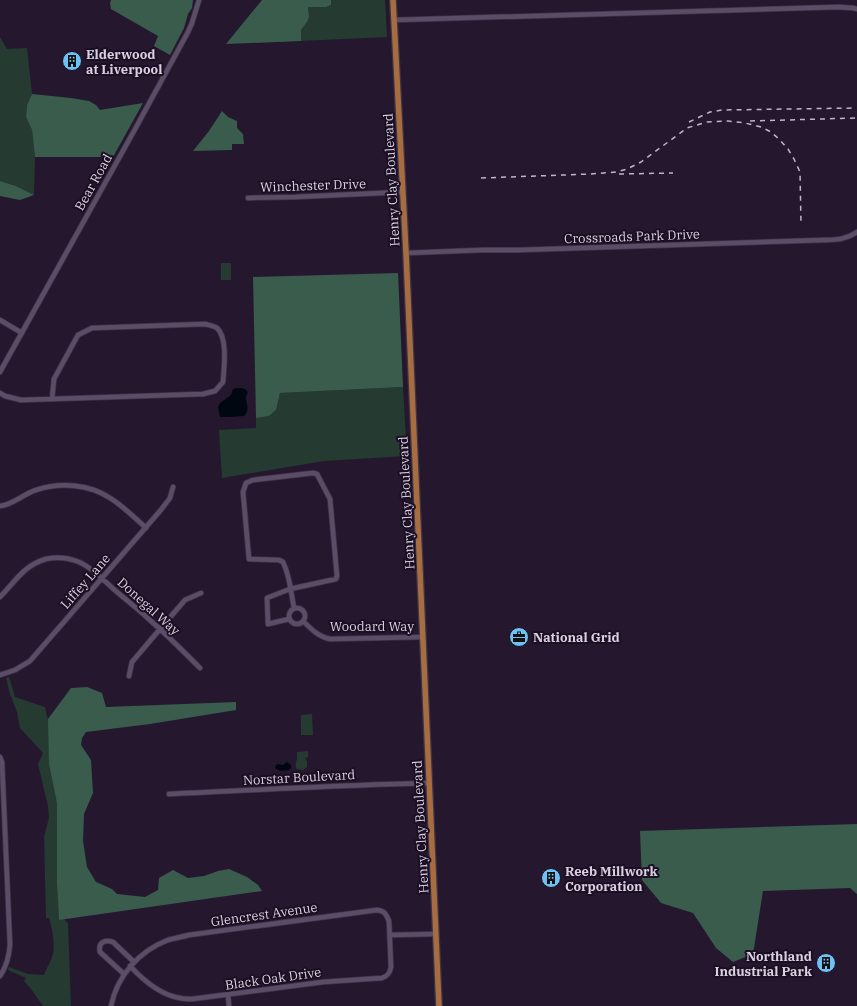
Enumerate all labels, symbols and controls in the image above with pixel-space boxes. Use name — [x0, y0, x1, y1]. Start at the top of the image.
place label: Elderwood at Liverpool — [86, 46, 162, 78]
building icon: Elderwood at Liverpool — [61, 50, 83, 72]
street label: Henry Clay Boulevard — [380, 113, 403, 247]
street label: Bear Road — [71, 151, 116, 214]
street label: Winchester Drive — [260, 175, 366, 196]
street label: Crossroads Park Drive — [564, 226, 700, 247]
street label: Henry Clay Boulevard — [395, 436, 418, 570]
street label: Liffey Lane — [57, 550, 114, 612]
street label: Donegal Way — [114, 574, 184, 639]
street label: Woodard Way — [330, 618, 414, 635]
office icon: National Grid — [508, 626, 530, 648]
place label: National Grid — [533, 629, 620, 646]
street label: Henry Clay Boulevard — [409, 760, 432, 894]
street label: Norstar Boulevard — [242, 766, 356, 789]
place label: Reeb Millwork Corporation — [565, 863, 658, 895]
building icon: Reeb Millwork Corporation — [540, 867, 562, 889]
street label: Glencrest Avenue — [210, 899, 319, 930]
place label: Northland Industrial Park — [714, 948, 813, 980]
building icon: Northland Industrial Park — [815, 952, 837, 974]
street label: Black Oak Drive — [224, 963, 322, 994]

